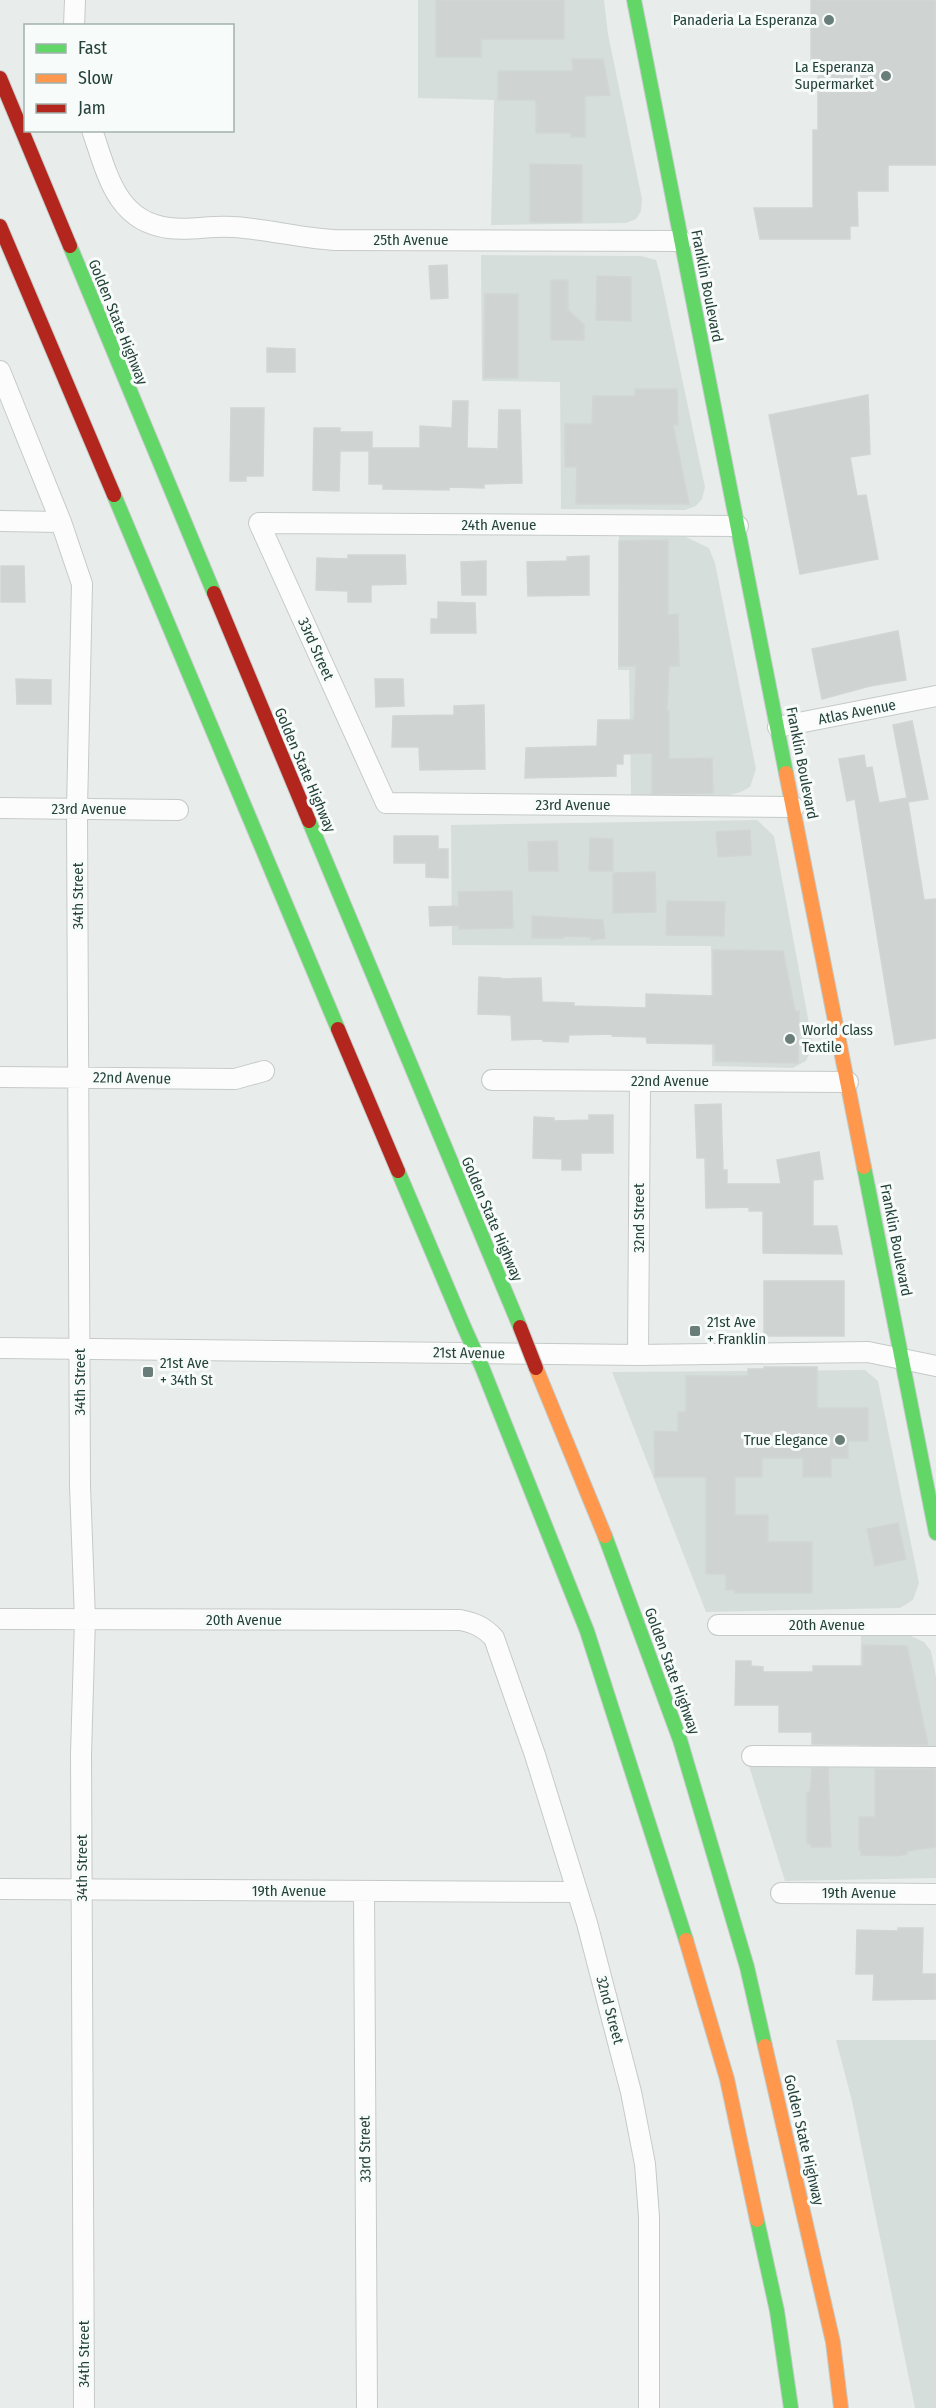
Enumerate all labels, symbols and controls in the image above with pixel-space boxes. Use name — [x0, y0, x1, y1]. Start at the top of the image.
place label: Panaderia La Esperanza — [673, 11, 817, 29]
marker: Panaderia La Esperanza — [822, 13, 836, 27]
legend — [24, 24, 234, 132]
text: Fast — [78, 37, 107, 59]
place label: La Esperanza Supermarket — [795, 58, 874, 93]
text: Slow — [78, 67, 113, 89]
marker: La Esperanza Supermarket — [879, 69, 893, 83]
text: Jam — [78, 97, 106, 119]
street label: Franklin Boulevard — [687, 228, 727, 344]
street label: 25th Avenue — [374, 231, 448, 249]
street label: Golden State Highway — [85, 257, 152, 388]
street label: 24th Avenue — [462, 516, 537, 534]
street label: 33rd Street — [294, 615, 338, 683]
street label: Atlas Avenue — [817, 696, 897, 728]
street label: Golden State Highway — [271, 705, 340, 835]
street label: Franklin Boulevard — [782, 705, 822, 821]
street label: 23rd Avenue — [536, 796, 610, 814]
street label: 23rd Avenue — [52, 800, 126, 818]
street label: 34th Street — [69, 862, 87, 930]
place label: World Class Textile — [802, 1021, 873, 1056]
marker: World Class Textile — [783, 1032, 797, 1046]
street label: 22nd Avenue — [93, 1068, 171, 1088]
street label: 22nd Avenue — [631, 1072, 709, 1090]
street label: Golden State Highway — [458, 1154, 527, 1284]
street label: Franklin Boulevard — [876, 1182, 916, 1298]
street label: 32nd Street — [630, 1183, 648, 1253]
place label: 21st Ave + Franklin — [707, 1313, 766, 1348]
marker: 21st Ave + Franklin — [688, 1324, 702, 1338]
street label: 21st Avenue — [433, 1343, 505, 1363]
street label: 34th Street — [71, 1348, 89, 1416]
place label: 21st Ave + 34th St — [160, 1354, 213, 1389]
marker: 21st Ave + 34th St — [141, 1365, 155, 1379]
place label: True Elegance — [744, 1431, 828, 1449]
marker: True Elegance — [833, 1433, 847, 1447]
street label: Golden State Highway — [641, 1605, 703, 1737]
street label: 20th Avenue — [206, 1611, 282, 1629]
street label: 20th Avenue — [789, 1616, 865, 1634]
street label: 34th Street — [73, 1834, 91, 1902]
street label: 19th Avenue — [252, 1882, 326, 1900]
street label: 19th Avenue — [822, 1884, 896, 1902]
street label: 32nd Street — [592, 1974, 628, 2046]
street label: Golden State Highway — [780, 2073, 828, 2207]
street label: 33rd Street — [355, 2115, 375, 2183]
street label: 34th Street — [75, 2320, 93, 2388]

